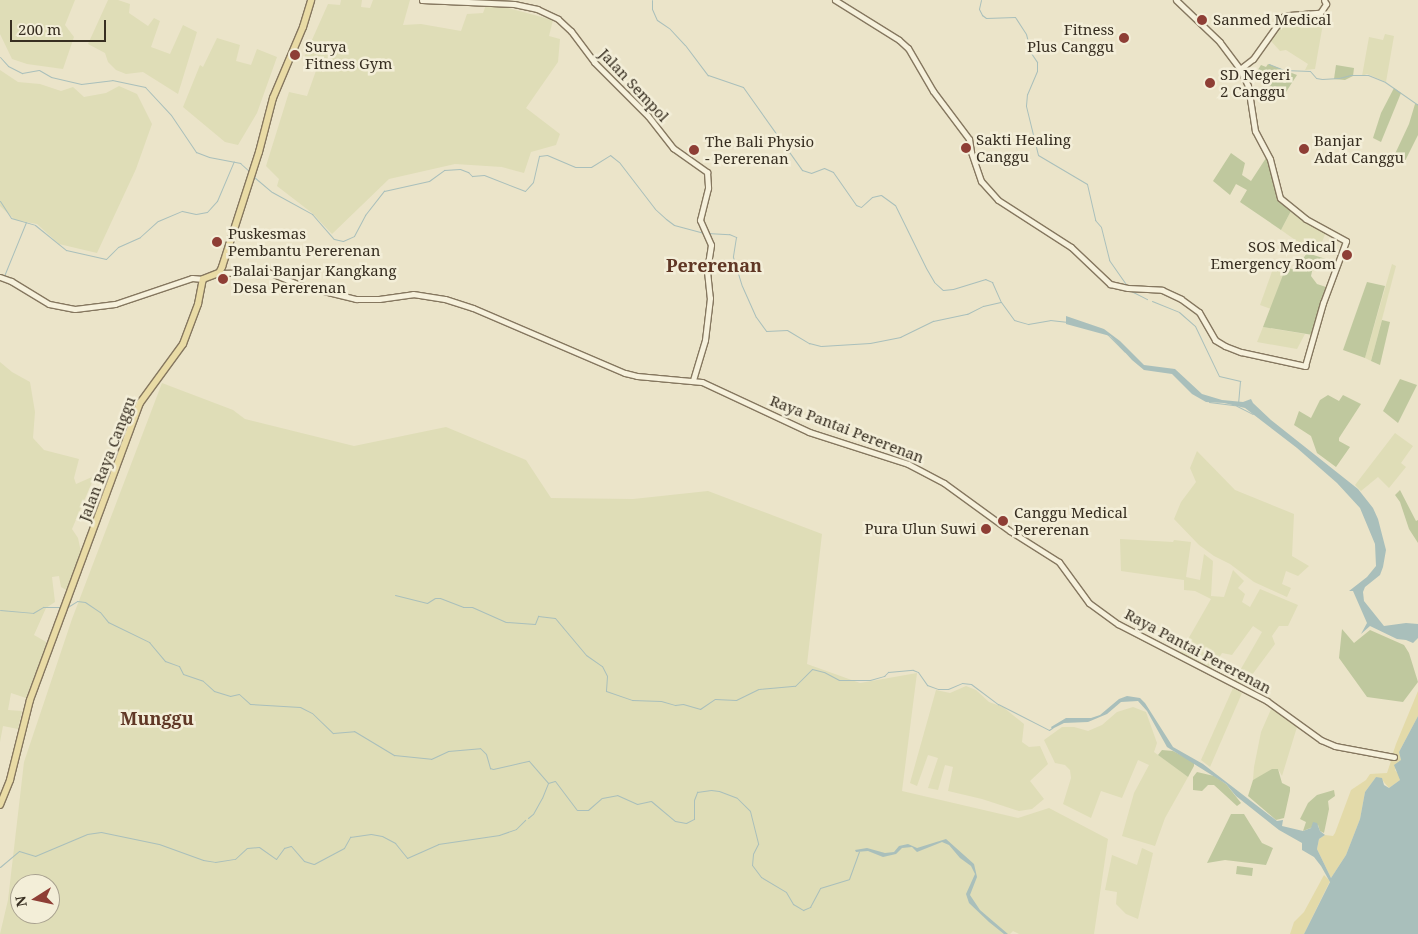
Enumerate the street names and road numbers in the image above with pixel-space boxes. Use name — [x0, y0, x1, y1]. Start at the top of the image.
street label: Jalan Sempol — [596, 45, 672, 125]
street label: Raya Pantai Pererenan — [767, 391, 927, 467]
street label: Jalan Raya Canggu — [75, 394, 139, 524]
street label: Raya Pantai Pererenan — [1122, 605, 1274, 697]

